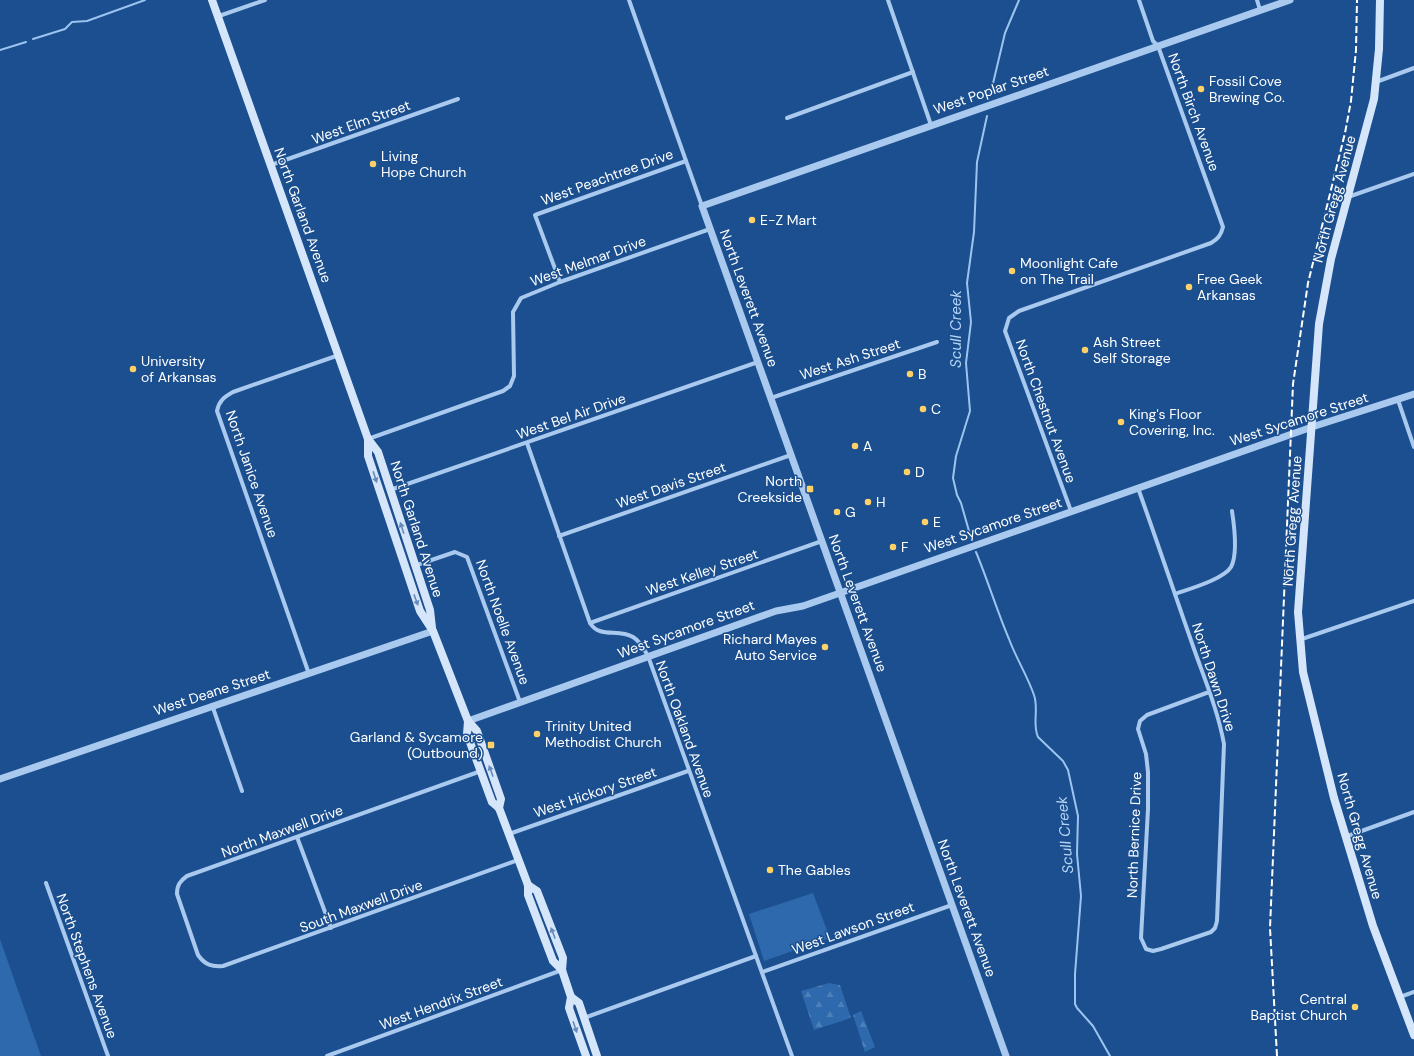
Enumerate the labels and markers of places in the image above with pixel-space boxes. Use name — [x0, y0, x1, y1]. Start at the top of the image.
place label: Fossil Cove Brewing Co. — [1209, 72, 1285, 106]
marker: Fossil Cove Brewing Co. — [1196, 84, 1206, 94]
place label: Living Hope Church — [381, 147, 466, 181]
marker: Living Hope Church — [368, 159, 378, 169]
place label: E-Z Mart — [760, 211, 817, 229]
marker: E-Z Mart — [747, 215, 757, 225]
place label: Moonlight Cafe on The Trail — [1020, 254, 1118, 288]
marker: Moonlight Cafe on The Trail — [1007, 266, 1017, 276]
place label: Free Geek Arkansas — [1197, 270, 1263, 304]
marker: Free Geek Arkansas — [1184, 282, 1194, 292]
place label: Ash Street Self Storage — [1093, 333, 1171, 367]
marker: Ash Street Self Storage — [1080, 345, 1090, 355]
place label: University of Arkansas — [141, 352, 217, 386]
marker: University of Arkansas — [128, 364, 138, 374]
place label: B — [918, 365, 926, 383]
marker: B — [905, 369, 915, 379]
place label: C — [931, 400, 941, 418]
marker: C — [918, 404, 928, 414]
place label: King's Floor Covering, Inc. — [1129, 405, 1215, 439]
marker: King's Floor Covering, Inc. — [1116, 417, 1126, 427]
place label: A — [863, 437, 872, 455]
marker: A — [850, 441, 860, 451]
place label: D — [915, 463, 925, 481]
marker: D — [902, 467, 912, 477]
place label: North Creekside — [737, 472, 802, 506]
marker: North Creekside — [805, 484, 815, 494]
place label: H — [876, 493, 886, 511]
marker: H — [863, 497, 873, 507]
place label: G — [845, 503, 856, 521]
marker: G — [832, 507, 842, 517]
place label: E — [933, 513, 941, 531]
marker: E — [920, 517, 930, 527]
place label: F — [901, 538, 909, 556]
marker: F — [888, 542, 898, 552]
place label: Richard Mayes Auto Service — [723, 630, 817, 664]
marker: Richard Mayes Auto Service — [820, 642, 830, 652]
place label: Trinity United Methodist Church — [545, 717, 661, 751]
place label: Garland & Sycamore (Outbound) — [350, 728, 483, 762]
marker: Trinity United Methodist Church — [532, 729, 542, 739]
marker: Garland & Sycamore (Outbound) — [486, 740, 496, 750]
place label: The Gables — [778, 861, 851, 879]
marker: The Gables — [765, 865, 775, 875]
place label: Central Baptist Church — [1251, 990, 1347, 1024]
marker: Central Baptist Church — [1350, 1002, 1360, 1012]

